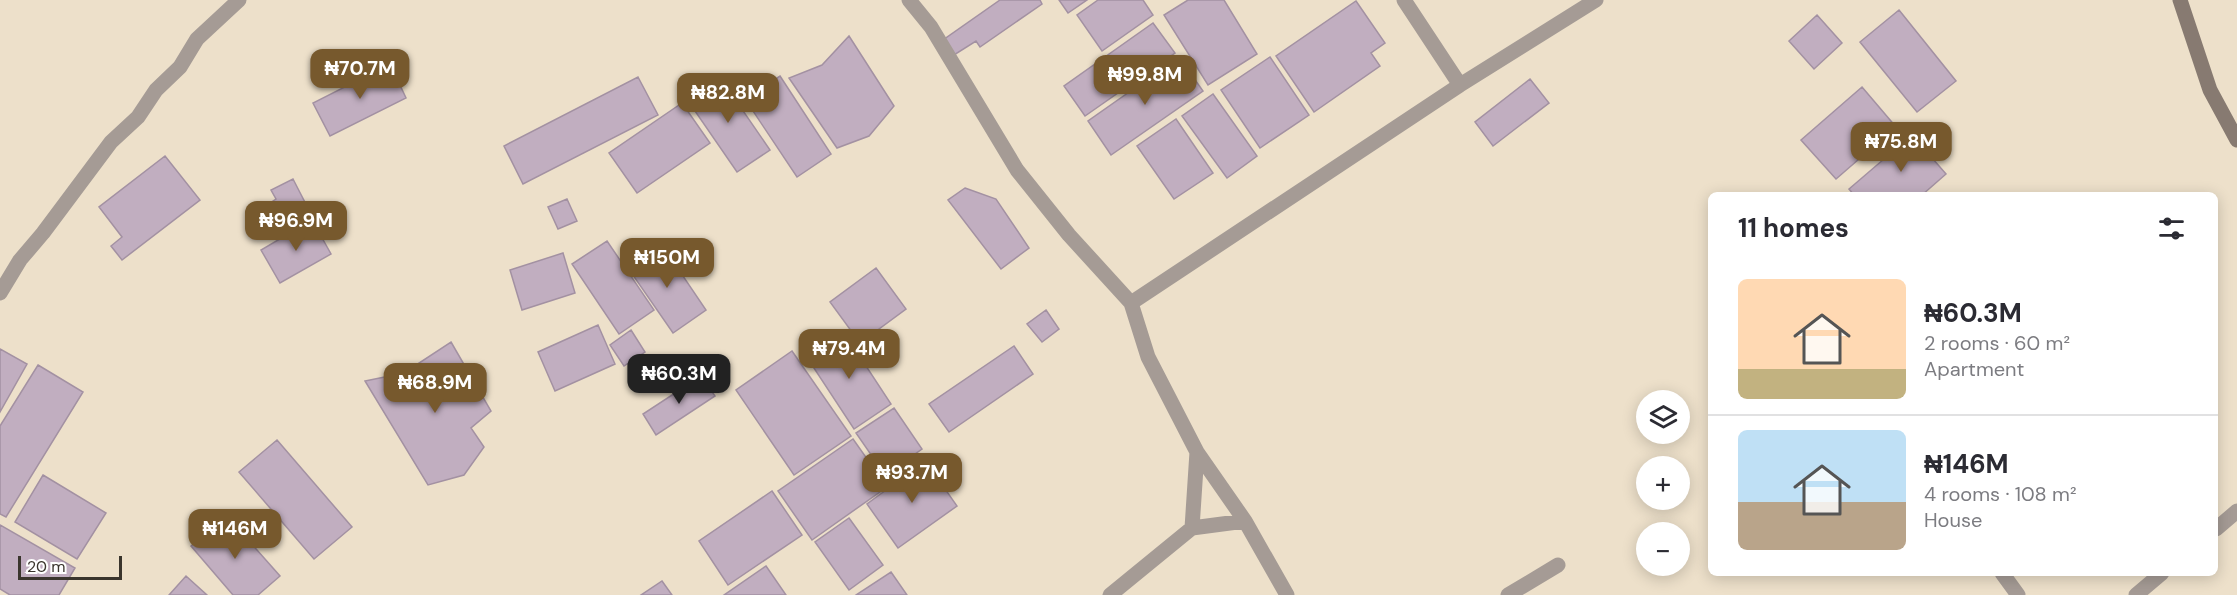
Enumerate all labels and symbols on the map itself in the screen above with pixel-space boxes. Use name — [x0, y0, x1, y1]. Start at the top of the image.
pin: ₦70.7M — [311, 49, 409, 100]
pin: ₦99.8M — [1096, 55, 1194, 106]
pin: ₦82.8M — [679, 73, 777, 124]
pin: ₦75.8M — [1852, 122, 1950, 173]
pin: ₦96.9M — [247, 201, 345, 252]
pin: ₦150M — [625, 238, 709, 289]
pin: ₦79.4M — [800, 329, 898, 380]
pin: ₦60.3M — [630, 354, 728, 405]
pin: ₦68.9M — [386, 363, 484, 414]
pin: ₦93.7M — [863, 453, 961, 504]
pin: ₦146M — [193, 509, 277, 560]
scale bar — [18, 553, 122, 580]

